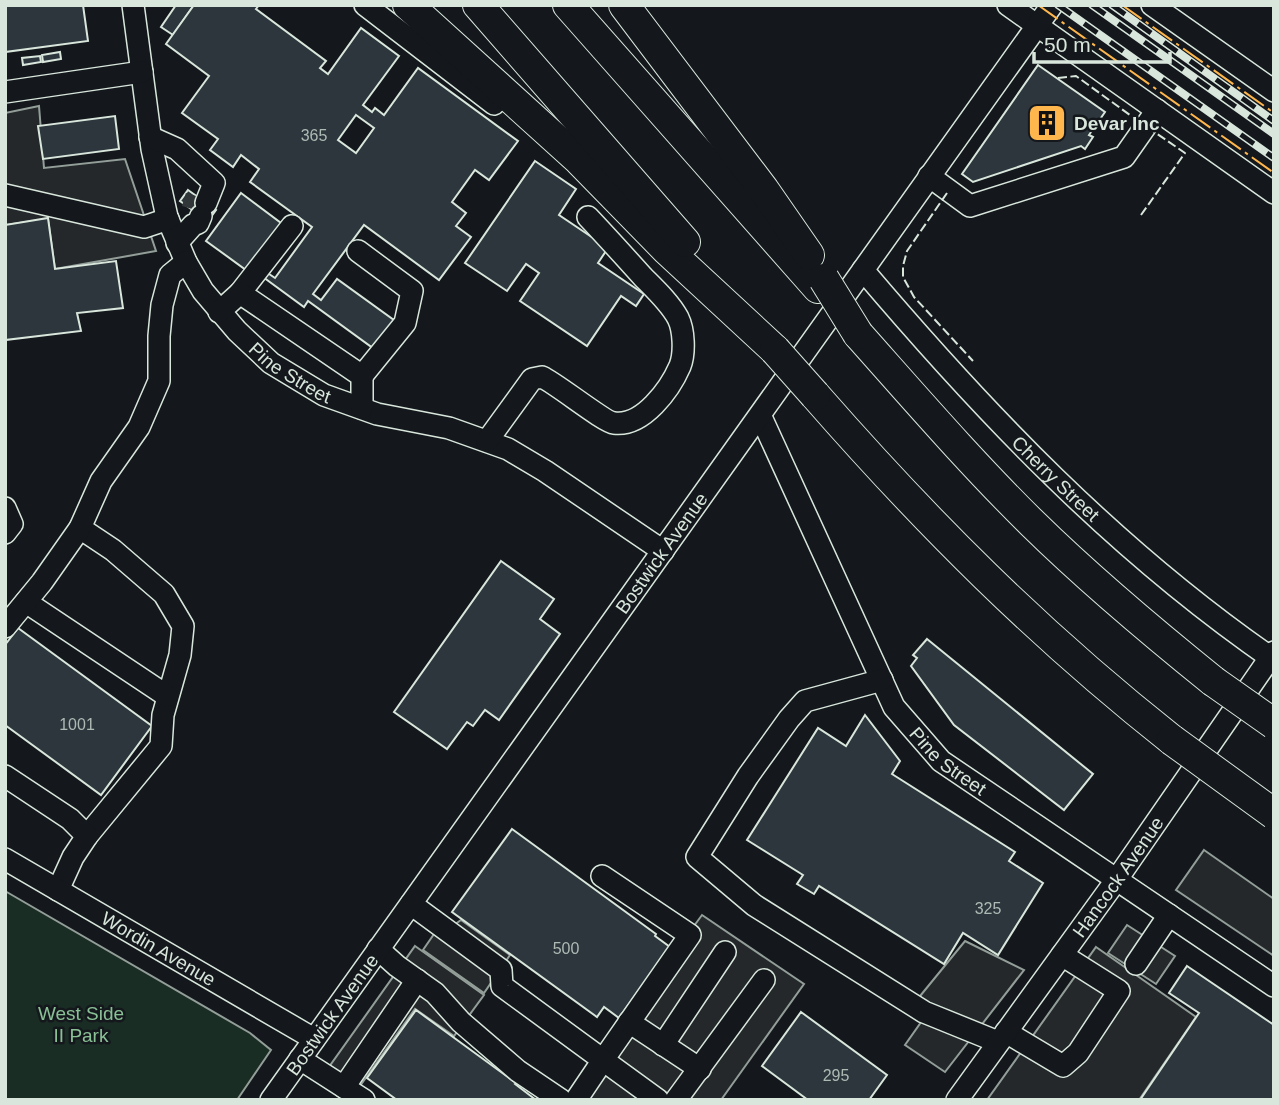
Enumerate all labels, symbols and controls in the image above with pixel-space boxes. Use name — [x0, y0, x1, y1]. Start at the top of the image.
scale bar — [1034, 21, 1170, 65]
text: 50 m — [1044, 33, 1091, 56]
building icon: Devar Inc — [1026, 102, 1068, 144]
place label: Devar Inc — [1074, 113, 1160, 134]
house number: 365 — [301, 127, 327, 144]
street label: Pine Street — [245, 338, 334, 407]
street label: Cherry Street — [1008, 431, 1104, 526]
street label: Bostwick Avenue — [611, 488, 711, 617]
house number: 1001 — [59, 716, 95, 733]
street label: Pine Street — [906, 723, 991, 799]
street label: Hancock Avenue — [1068, 813, 1167, 941]
house number: 325 — [975, 900, 1001, 917]
street label: Wordin Avenue — [98, 907, 220, 990]
house number: 500 — [553, 940, 579, 957]
street label: Bostwick Avenue — [282, 950, 382, 1079]
park label: West Side II Park — [38, 1003, 124, 1046]
house number: 295 — [823, 1067, 849, 1084]

